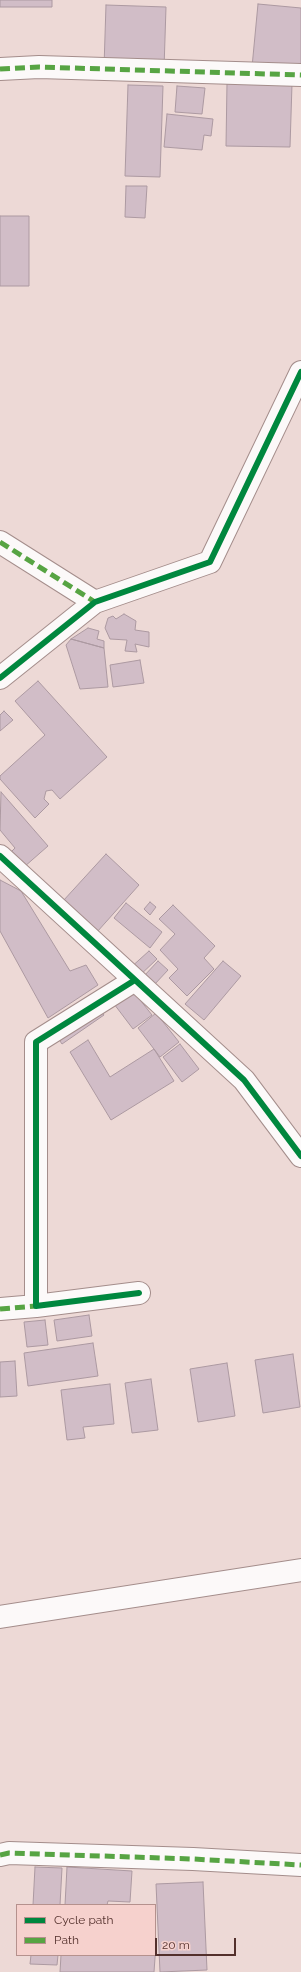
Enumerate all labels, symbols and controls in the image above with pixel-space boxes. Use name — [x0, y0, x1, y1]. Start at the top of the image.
legend — [16, 1904, 156, 1956]
text: Cycle path — [54, 1913, 113, 1927]
scale bar — [157, 1930, 238, 1956]
text: Path — [54, 1933, 79, 1947]
text: 20 m — [162, 1938, 190, 1952]

